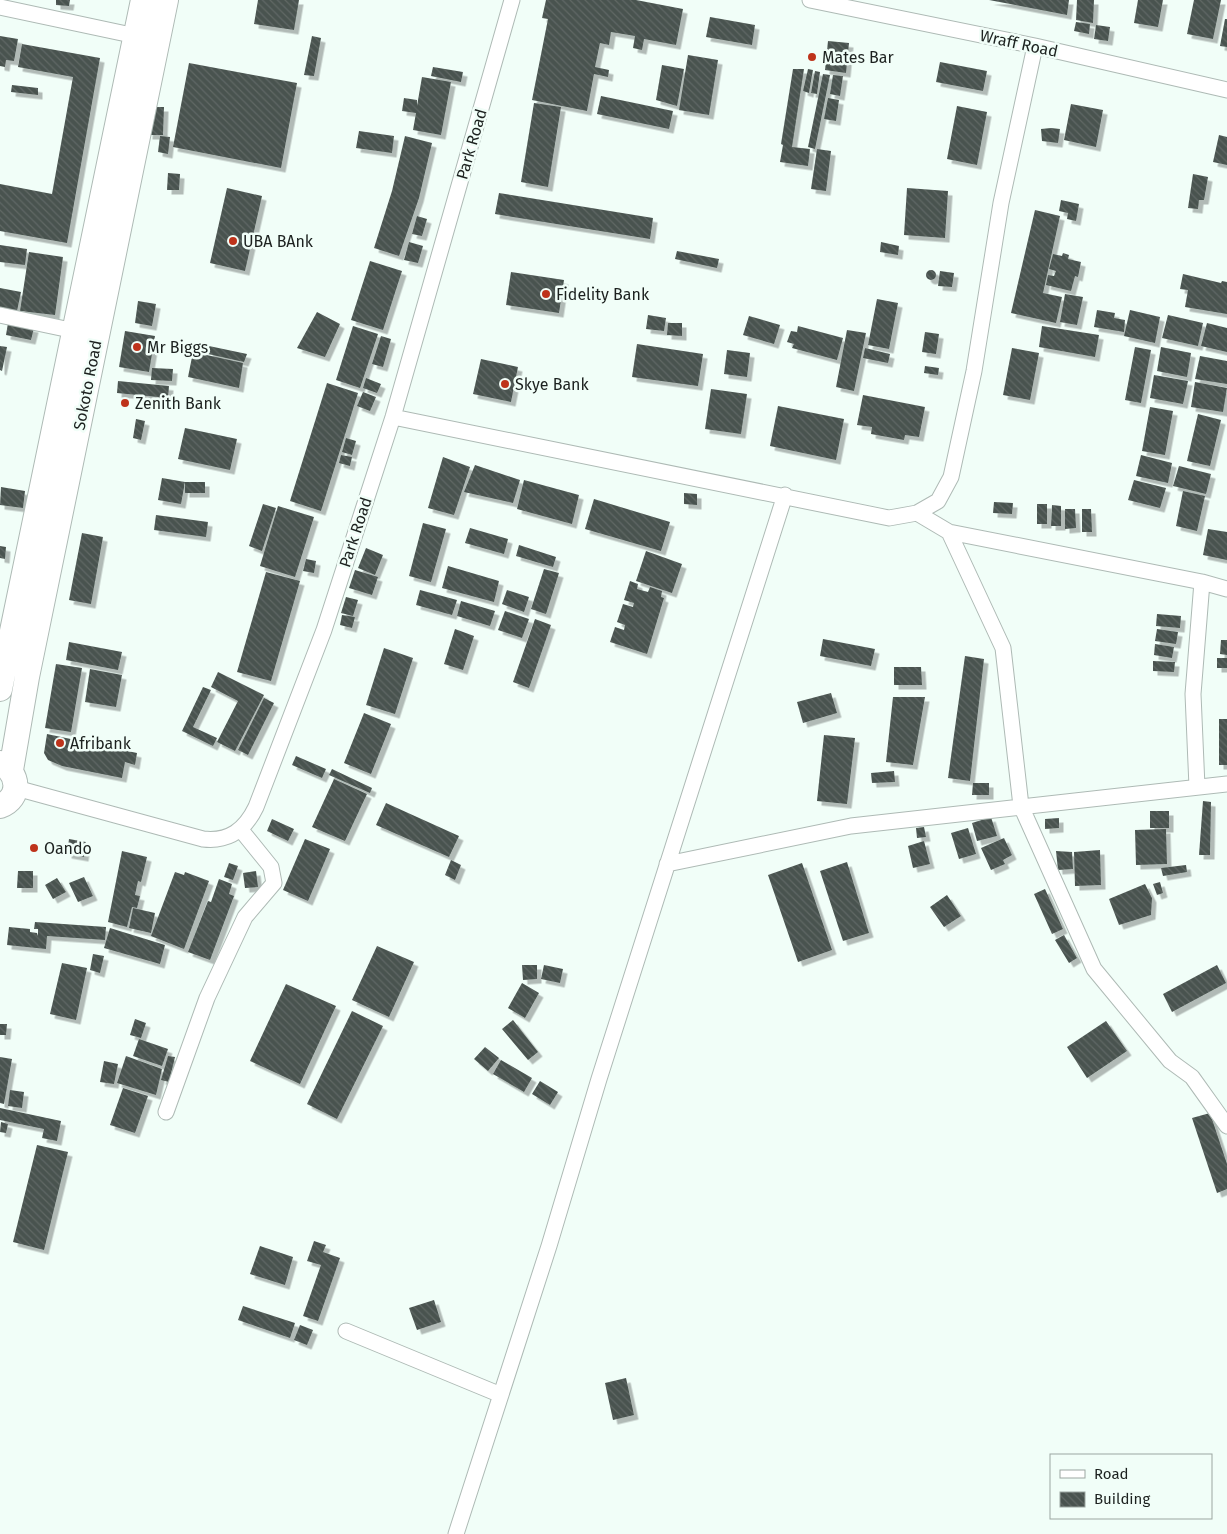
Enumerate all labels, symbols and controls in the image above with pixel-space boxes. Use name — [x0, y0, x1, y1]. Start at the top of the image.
street label: Wraff Road — [978, 26, 1060, 61]
place label: Mates Bar — [822, 48, 895, 67]
marker: Mates Bar — [806, 51, 818, 63]
street label: Park Road — [452, 107, 491, 182]
place label: UBA BAnk — [243, 232, 314, 251]
marker: UBA BAnk — [227, 235, 239, 247]
place label: Fidelity Bank — [556, 285, 650, 304]
marker: Fidelity Bank — [540, 288, 552, 300]
street label: Sokoto Road — [69, 338, 106, 432]
place label: Mr Biggs — [147, 338, 208, 357]
marker: Mr Biggs — [131, 341, 143, 353]
place label: Skye Bank — [515, 375, 589, 394]
marker: Skye Bank — [499, 378, 511, 390]
place label: Zenith Bank — [135, 394, 222, 413]
marker: Zenith Bank — [119, 397, 131, 409]
street label: Park Road — [335, 495, 376, 570]
place label: Afribank — [70, 734, 132, 753]
marker: Afribank — [54, 737, 66, 749]
place label: Oando — [44, 839, 92, 858]
marker: Oando — [28, 842, 40, 854]
legend — [1050, 1454, 1212, 1519]
text: Road — [1094, 1465, 1129, 1483]
text: Building — [1094, 1490, 1150, 1508]

